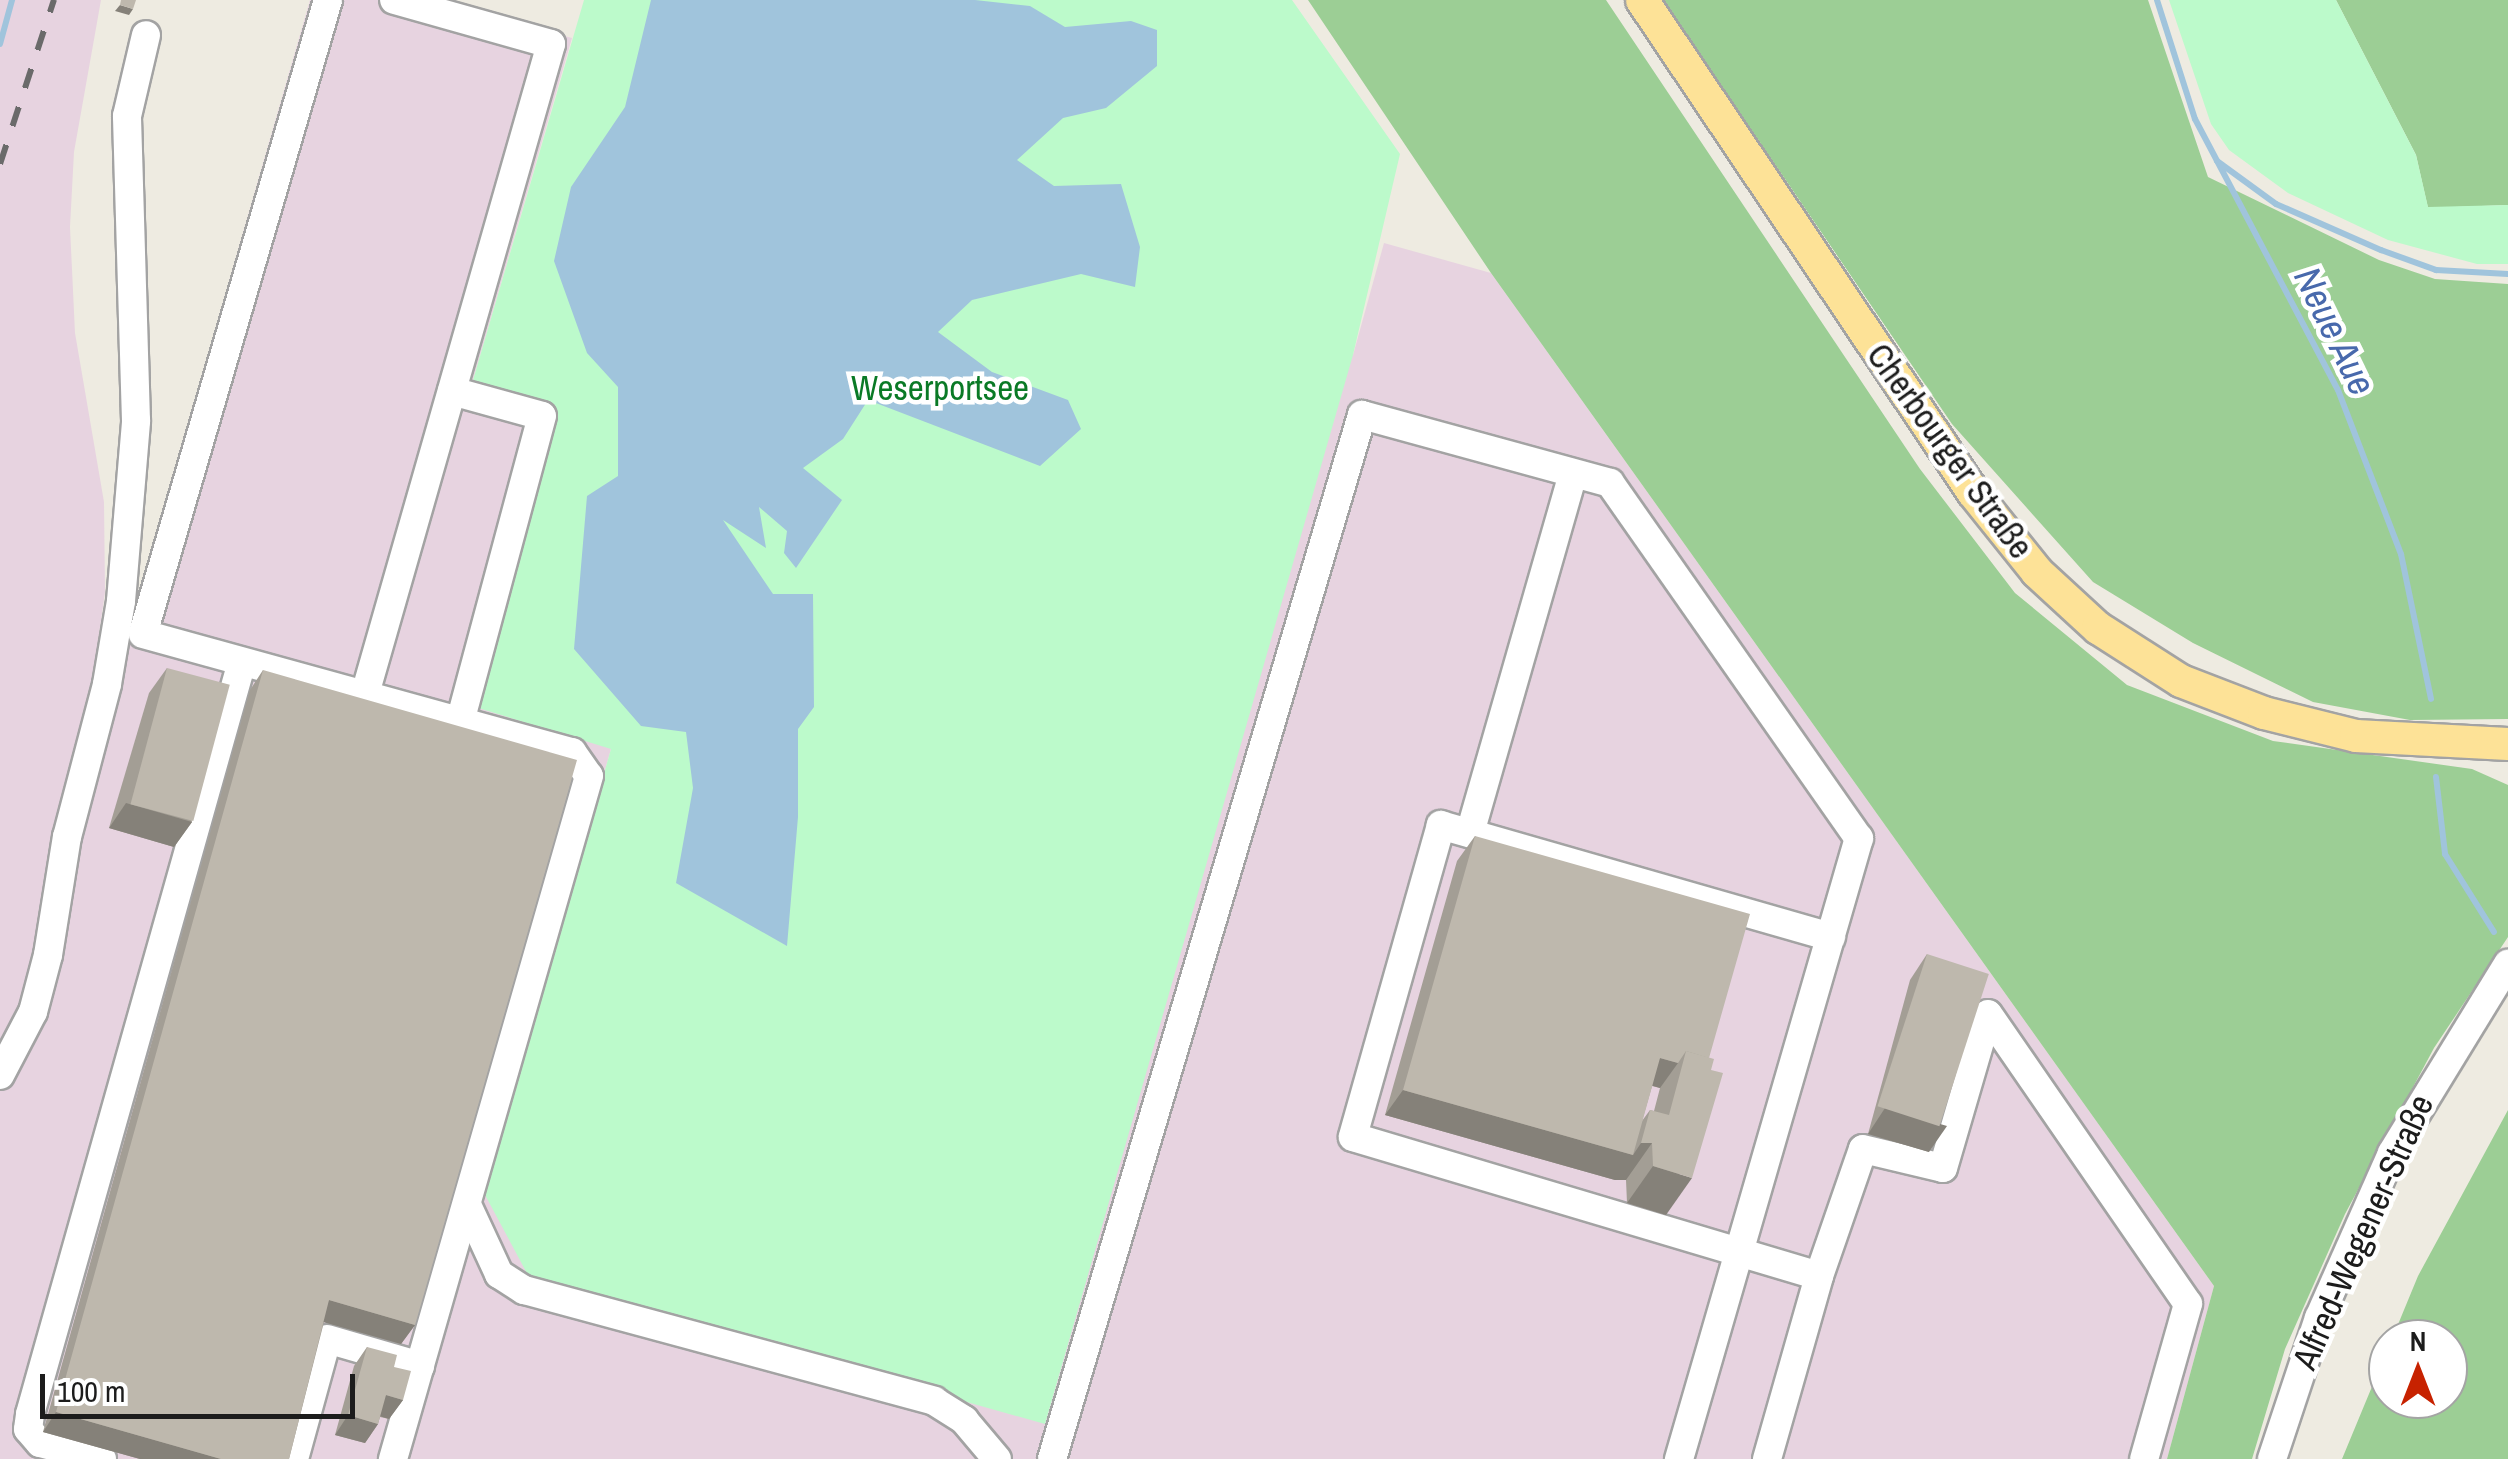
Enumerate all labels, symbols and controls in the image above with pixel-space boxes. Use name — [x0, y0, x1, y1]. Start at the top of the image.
water label: Neue Aue — [2284, 259, 2386, 403]
street label: Cherbourger Straße — [1858, 335, 2042, 567]
park label: Weserportsee — [851, 367, 1029, 409]
street label: Alfred-Wegener-Straße — [2284, 1088, 2442, 1376]
north arrow — [2368, 1319, 2468, 1419]
text: N — [2410, 1322, 2426, 1360]
scale bar — [45, 1354, 360, 1416]
text: 100 m — [57, 1371, 125, 1411]

